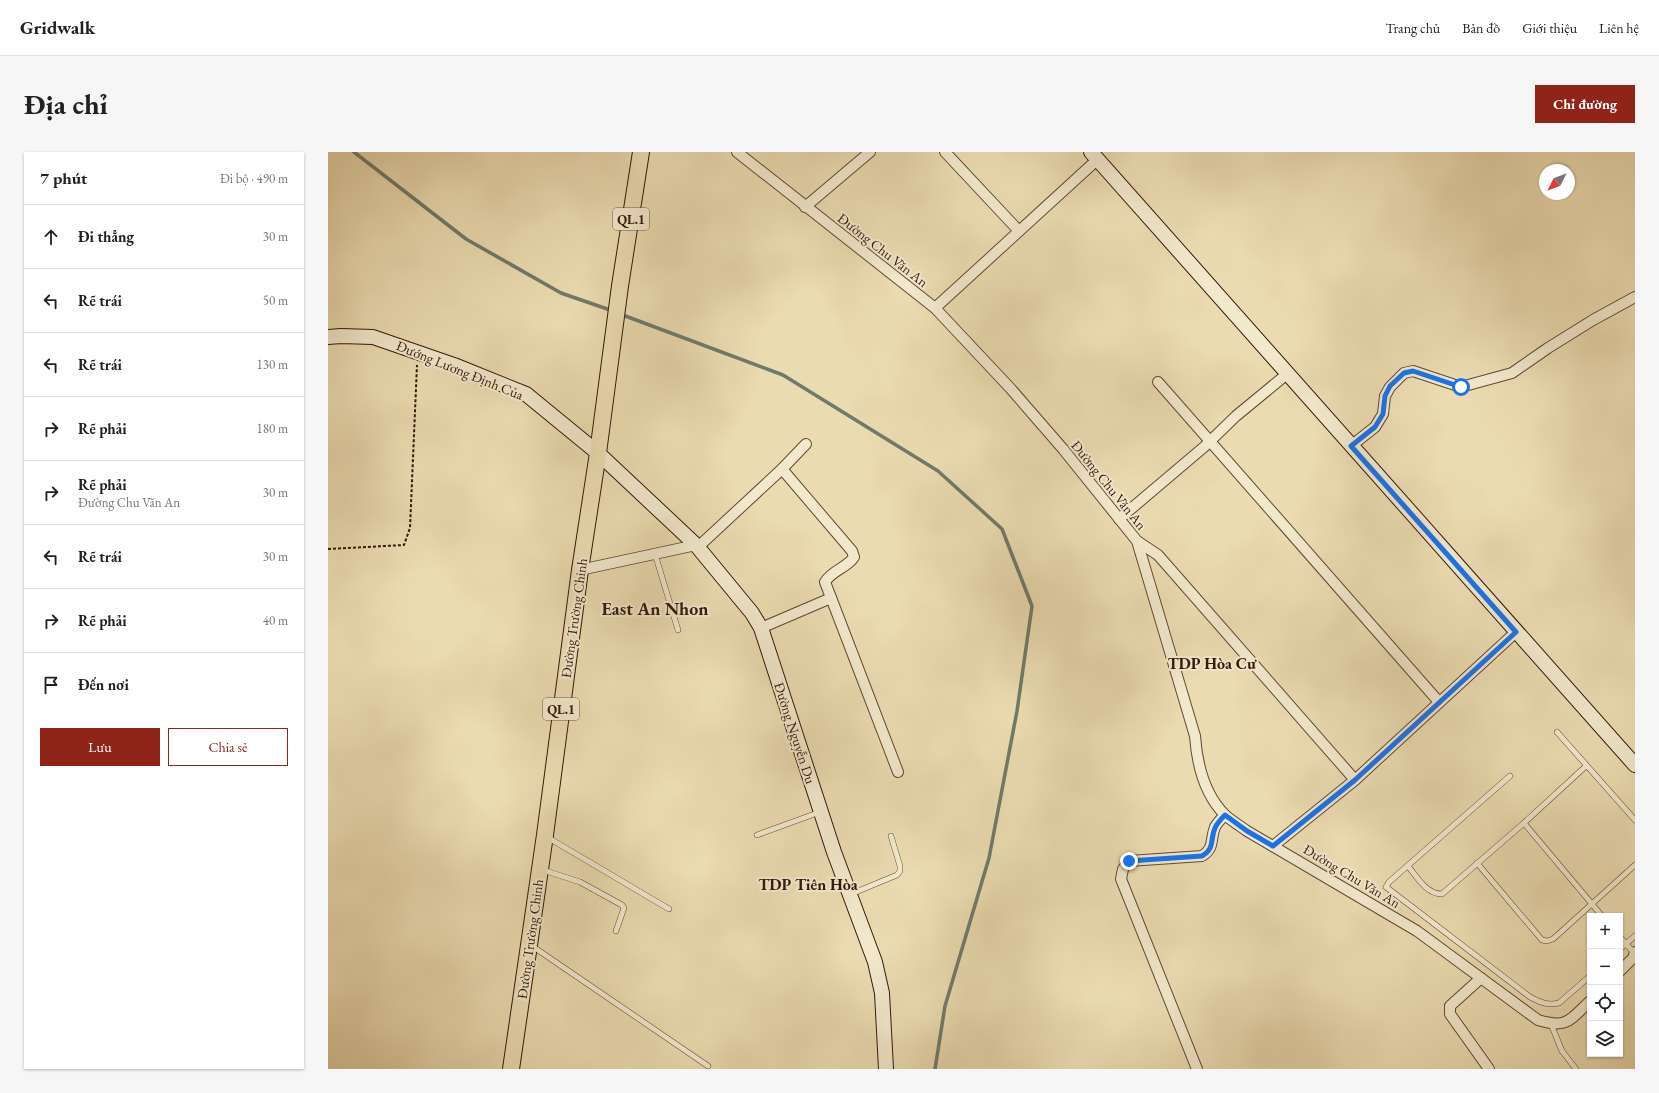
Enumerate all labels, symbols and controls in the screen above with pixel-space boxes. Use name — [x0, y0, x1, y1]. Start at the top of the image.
text: Gridwalk — [20, 15, 95, 40]
text: Trang chủ — [1385, 19, 1440, 37]
text: Bản đồ — [1462, 19, 1500, 37]
text: Giới thiệu — [1522, 19, 1577, 37]
text: Liên hệ — [1599, 19, 1639, 37]
button: Chỉ đường — [1535, 85, 1635, 123]
text: Địa chỉ — [24, 86, 108, 122]
north arrow — [1539, 164, 1575, 200]
text: 7 phút — [40, 167, 87, 189]
text: Đi bộ · 490 m — [220, 170, 288, 187]
road number: QL.1 — [613, 208, 649, 230]
street label: Đường Chu Văn An — [834, 209, 932, 291]
icon: ahead — [40, 226, 62, 248]
text: Đi thẳng — [78, 227, 134, 246]
text: 30 m — [263, 228, 288, 245]
icon: left — [40, 290, 62, 312]
text: Rẽ trái — [78, 291, 122, 310]
text: 50 m — [263, 292, 288, 309]
street label: Đướng Lương Định Của — [394, 336, 527, 404]
icon: left — [40, 354, 62, 376]
text: Rẽ trái — [78, 355, 122, 374]
text: 130 m — [257, 356, 288, 373]
route start — [1452, 378, 1470, 396]
icon: right — [40, 418, 62, 440]
text: Rẽ phải — [78, 419, 127, 438]
text: 180 m — [257, 420, 288, 437]
street label: Đường Chu Văn An — [1067, 437, 1151, 534]
text: Rẽ phải — [78, 475, 127, 494]
icon: right — [40, 482, 62, 504]
text: 30 m — [263, 484, 288, 501]
text: Đường Chu Văn An — [78, 494, 180, 511]
icon: left — [40, 546, 62, 568]
text: Rẽ trái — [78, 547, 122, 566]
text: 30 m — [263, 548, 288, 565]
street label: Đường Trường Chinh — [557, 557, 591, 679]
district label: East An Nhon — [602, 597, 708, 620]
icon: right — [40, 610, 62, 632]
text: Rẽ phải — [78, 611, 127, 630]
text: 40 m — [263, 612, 288, 629]
district label: TDP Hòa Cư — [1167, 653, 1257, 674]
icon: arrive — [40, 674, 62, 696]
text: Đến nơi — [78, 675, 129, 694]
street label: Đường Nguyễn Du — [770, 680, 820, 787]
road number: QL.1 — [543, 698, 579, 720]
button: Lưu — [40, 728, 160, 766]
button: Chia sẻ — [168, 728, 288, 766]
street label: Đường Chu Văn An — [1300, 840, 1404, 912]
route end — [1120, 852, 1138, 870]
district label: TDP Tiên Hòa — [758, 874, 859, 895]
street label: Đường Trường Chinh — [513, 878, 547, 1000]
map controls — [1587, 913, 1623, 1057]
button: + — [1587, 913, 1623, 949]
button: − — [1587, 949, 1623, 985]
button: locate — [1587, 985, 1623, 1021]
button: layers — [1587, 1021, 1623, 1057]

